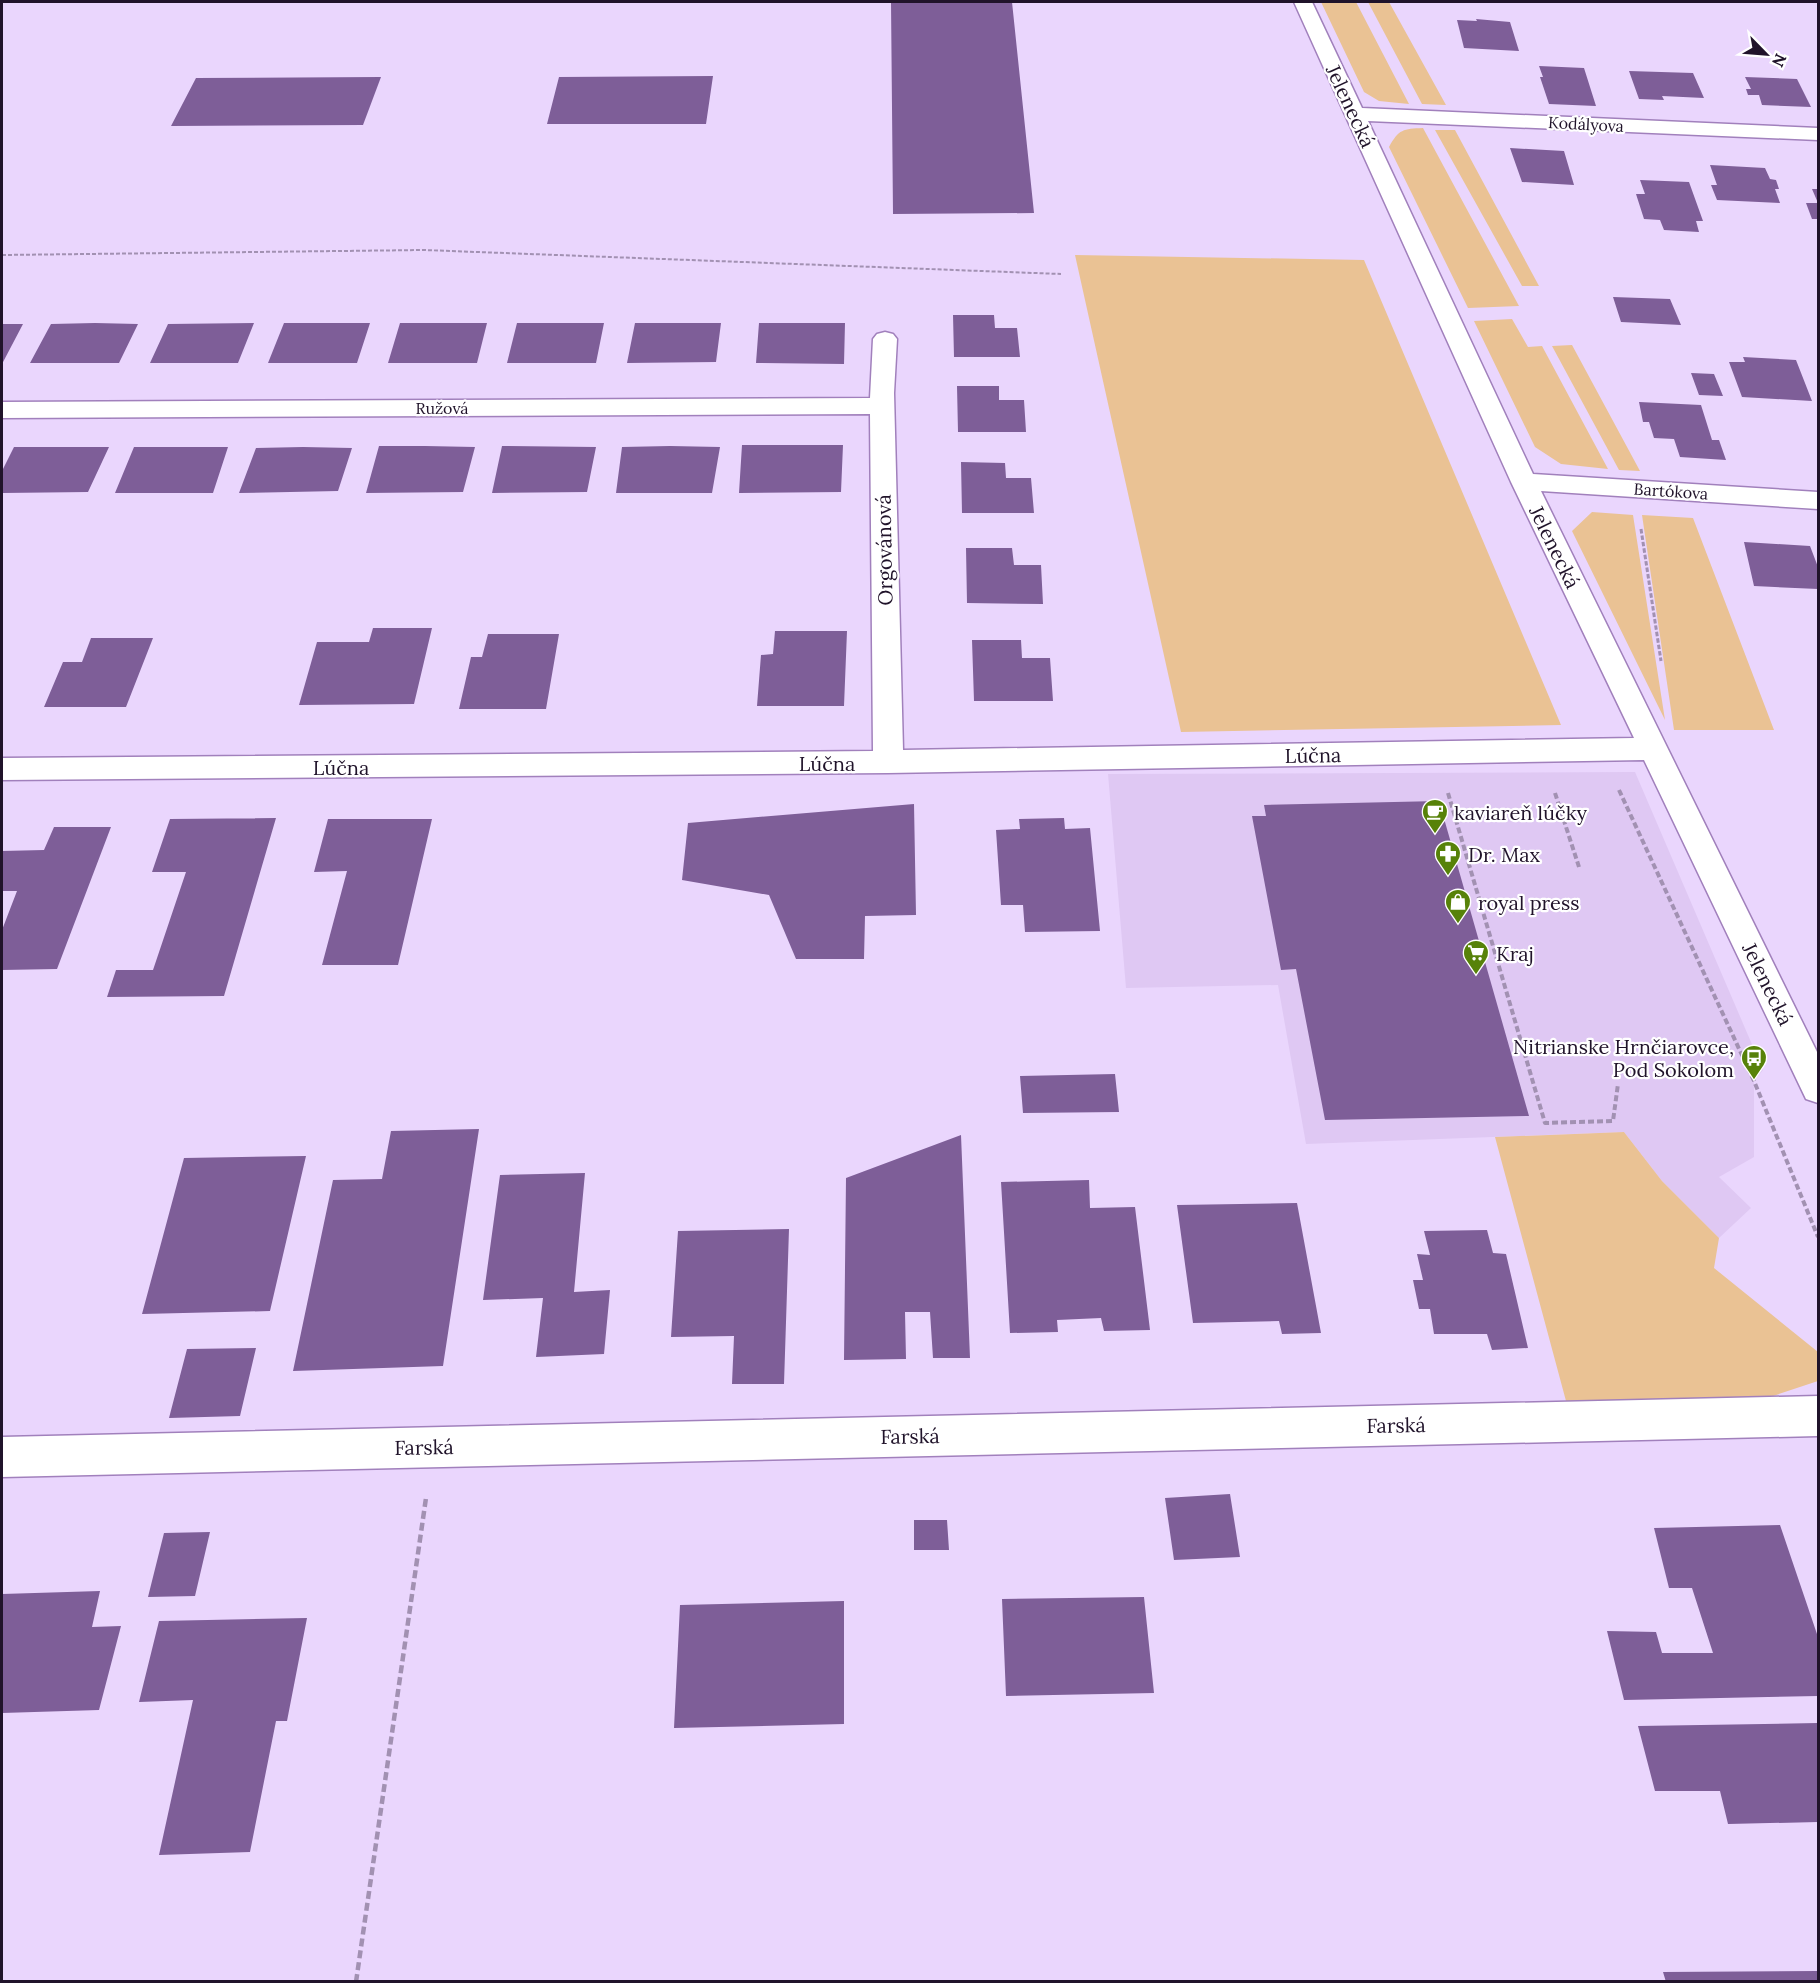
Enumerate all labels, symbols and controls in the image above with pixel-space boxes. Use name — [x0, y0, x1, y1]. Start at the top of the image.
north arrow — [1736, 24, 1796, 84]
text: N — [1768, 51, 1791, 70]
street label: Jelenecká — [1320, 60, 1381, 152]
street label: Kodályova — [1548, 112, 1624, 136]
street label: Ružová — [415, 398, 469, 418]
street label: Bartókova — [1633, 478, 1709, 504]
street label: Orgovánová — [871, 494, 897, 606]
street label: Jelenecká — [1524, 501, 1586, 592]
street label: Lúčna — [1284, 742, 1342, 768]
street label: Lúčna — [799, 751, 855, 776]
street label: Lúčna — [313, 755, 369, 780]
cafe icon: kaviareň lúčky — [1420, 797, 1450, 835]
place label: kaviareň lúčky — [1454, 800, 1587, 825]
pharmacy icon: Dr. Max — [1433, 839, 1463, 877]
place label: Dr. Max — [1468, 842, 1541, 867]
shop icon: royal press — [1443, 887, 1473, 925]
place label: royal press — [1478, 890, 1579, 915]
supermarket icon: Kraj — [1461, 938, 1491, 976]
street label: Jelenecká — [1737, 938, 1799, 1029]
place label: Kraj — [1496, 941, 1534, 966]
place label: Nitrianske Hrnčiarovce, Pod Sokolom — [1513, 1034, 1734, 1082]
bus stop icon: Nitrianske Hrnčiarovce, Pod Sokolom — [1739, 1043, 1769, 1081]
street label: Farská — [1366, 1412, 1426, 1438]
street label: Farská — [880, 1423, 940, 1449]
street label: Farská — [394, 1434, 454, 1460]

